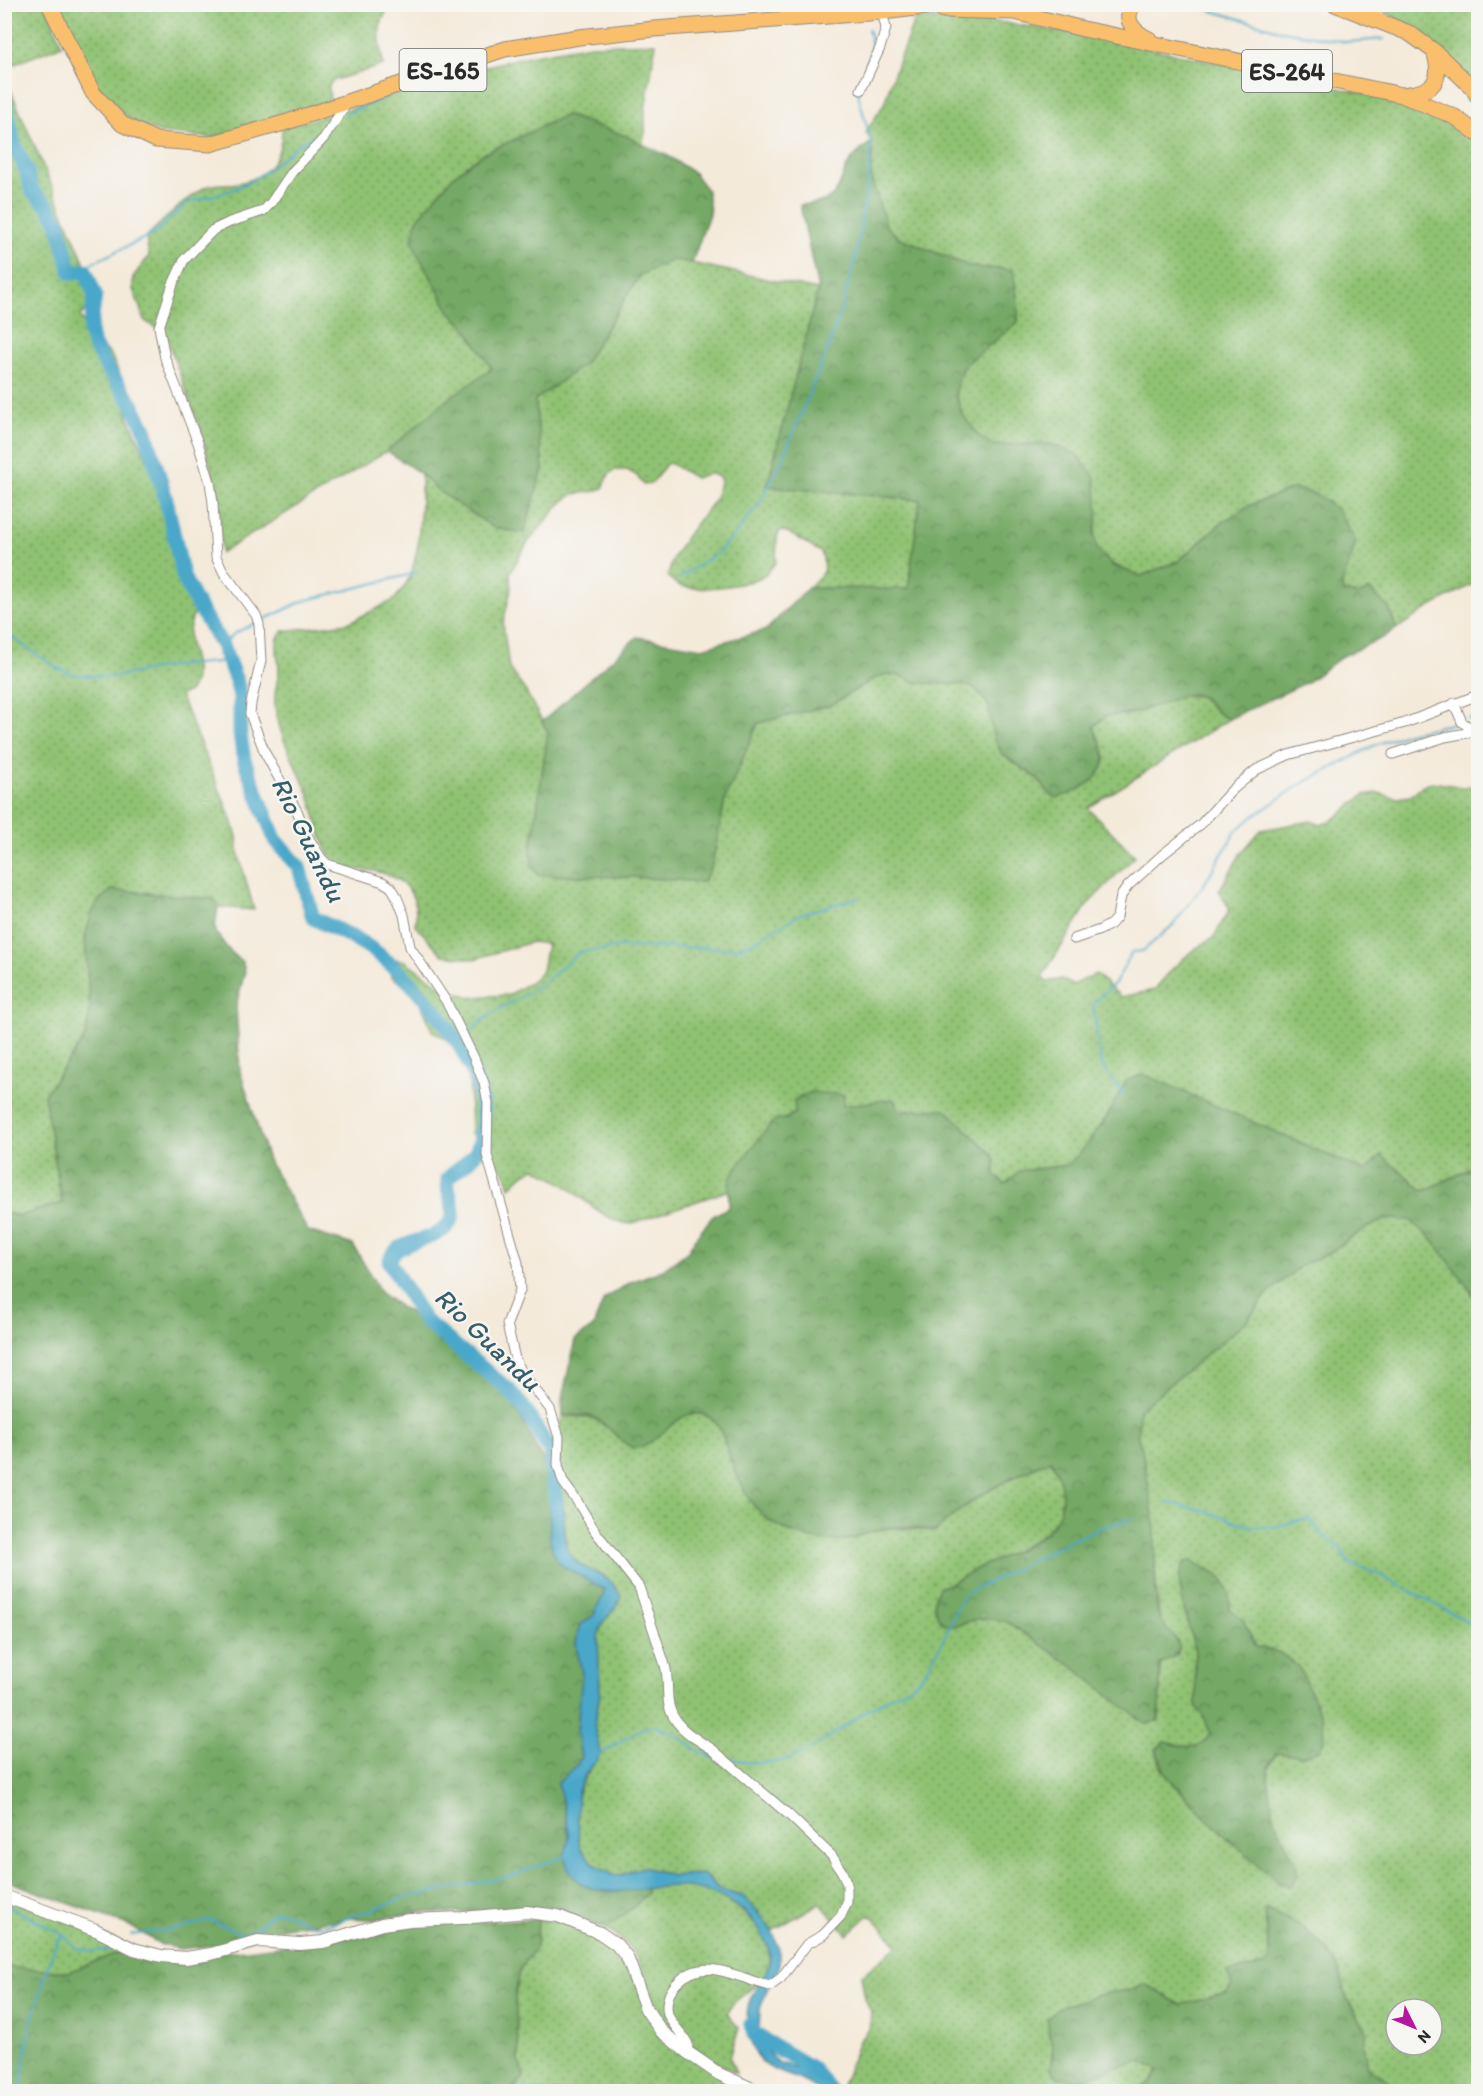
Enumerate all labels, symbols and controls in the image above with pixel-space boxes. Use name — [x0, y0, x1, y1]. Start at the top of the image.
road number: ES-165 — [400, 49, 486, 91]
road number: ES-264 — [1242, 50, 1332, 92]
water label: Rio Guandu — [265, 771, 354, 907]
water label: Rio Guandu — [428, 1280, 548, 1398]
north arrow — [1384, 1997, 1444, 2057]
text: N — [1414, 2026, 1435, 2047]

